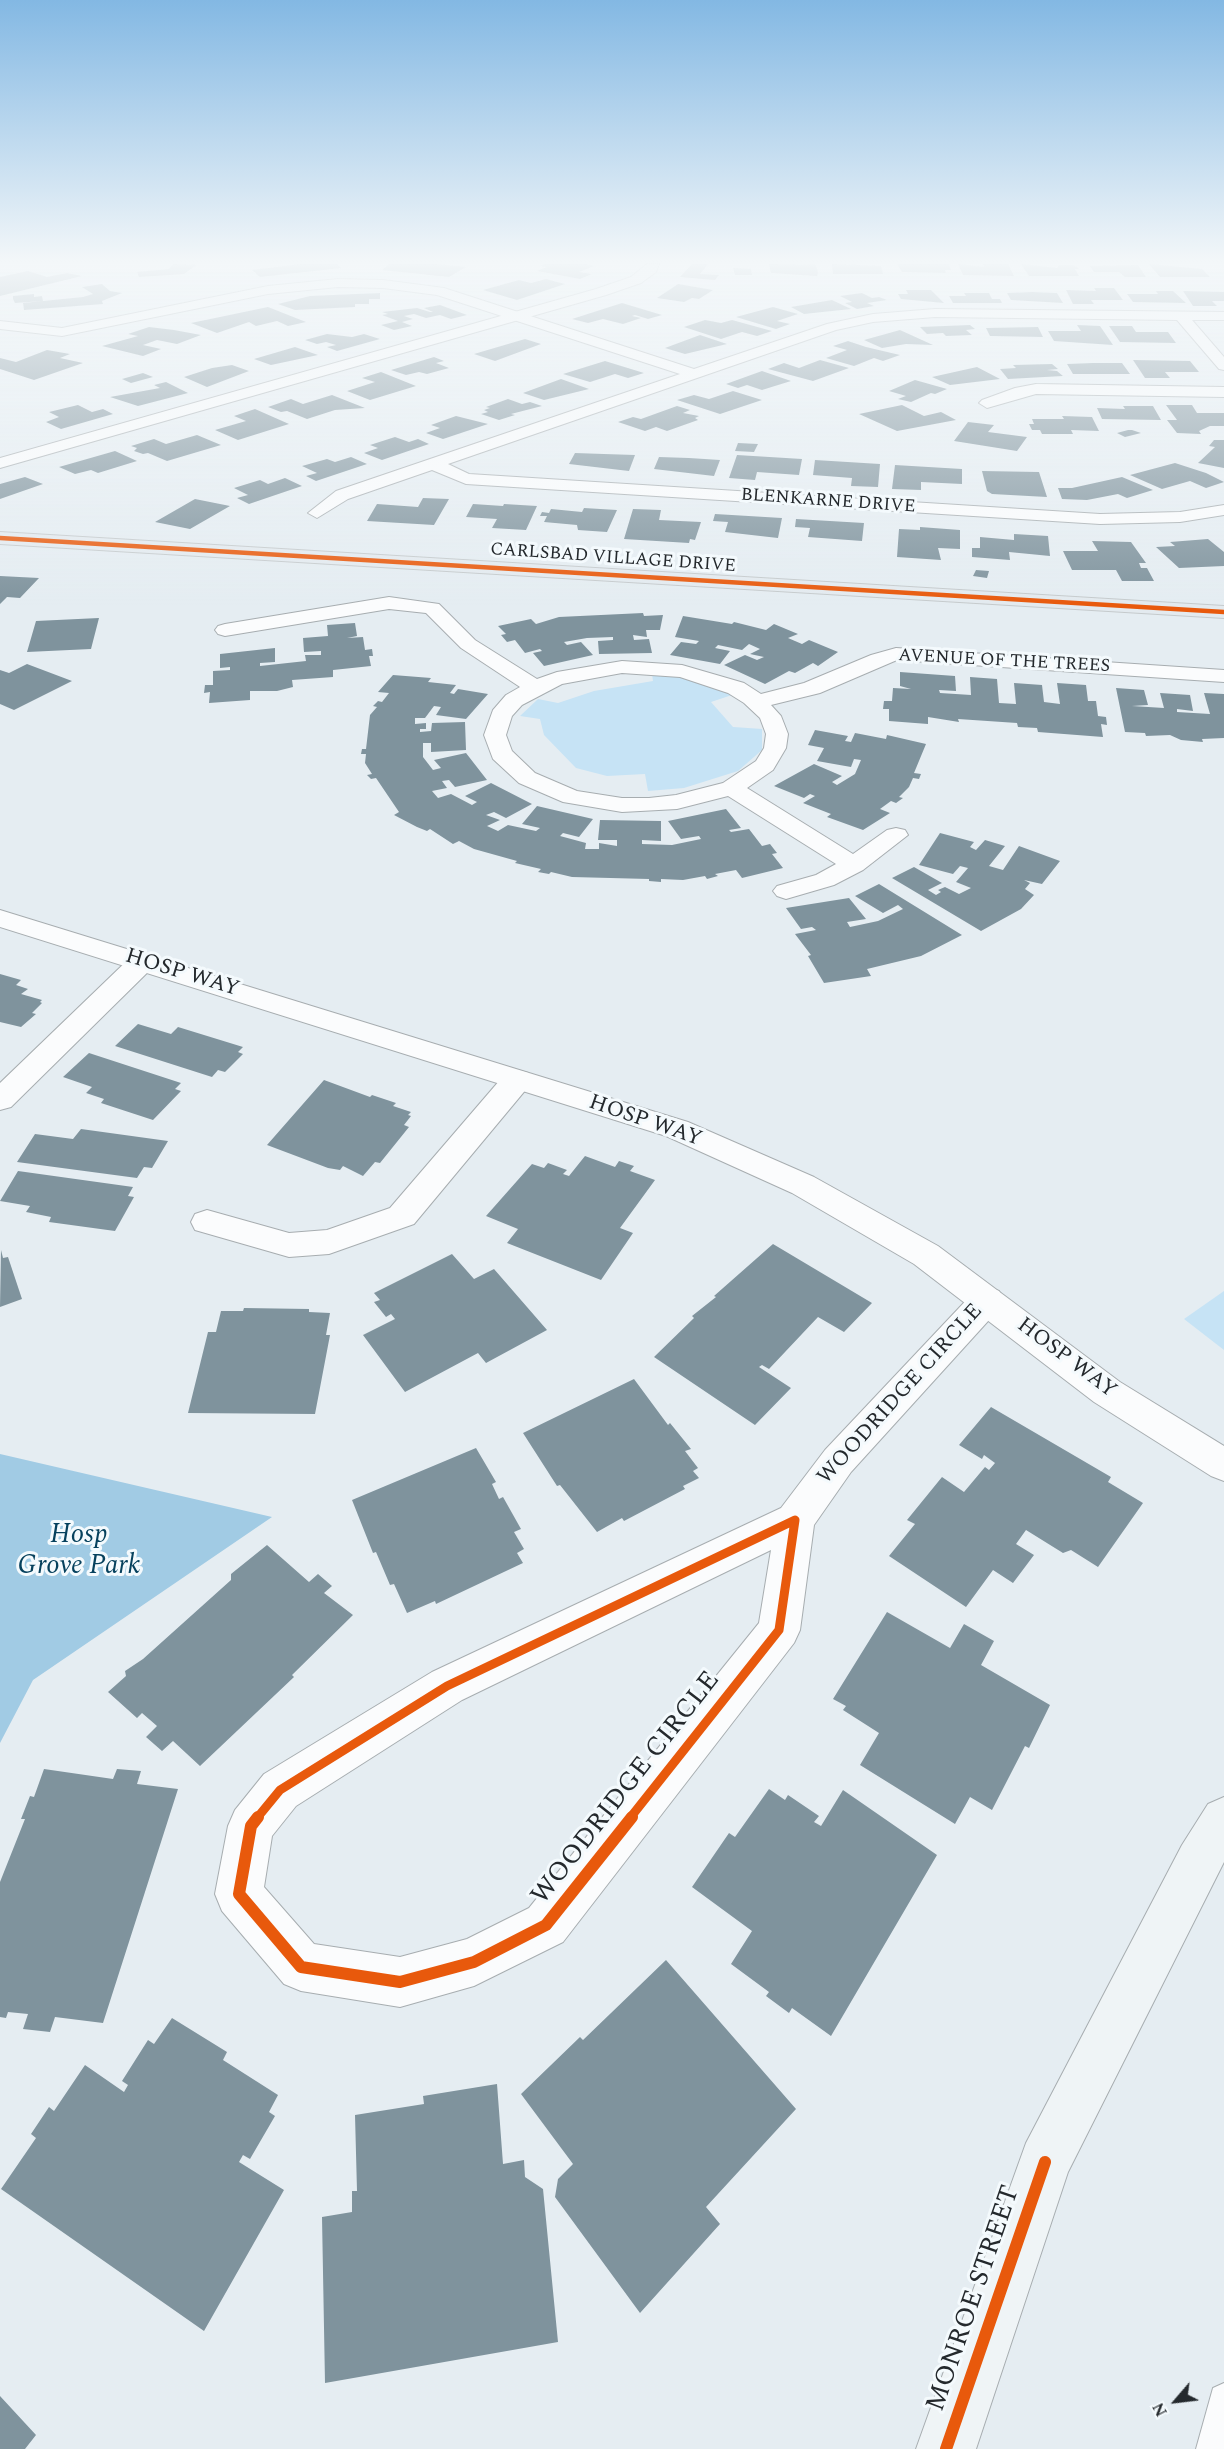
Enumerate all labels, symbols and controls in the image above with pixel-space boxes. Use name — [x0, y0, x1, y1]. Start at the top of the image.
street label: BLENKARNE DRIVE — [740, 485, 916, 519]
street label: CARLSBAD VILLAGE DRIVE — [490, 540, 736, 578]
street label: AVENUE OF THE TREES — [898, 646, 1110, 678]
street label: HOSP WAY — [122, 944, 242, 1004]
street label: HOSP WAY — [585, 1090, 705, 1154]
street label: WOODRIDGE CIRCLE — [813, 1299, 989, 1491]
street label: HOSP WAY — [1011, 1313, 1121, 1405]
park label: Hosp Grove Park — [18, 1521, 140, 1584]
street label: WOODRIDGE CIRCLE — [526, 1666, 728, 1912]
street label: MONROE STREET — [921, 2182, 1029, 2416]
north arrow — [1146, 2371, 1206, 2431]
text: N — [1146, 2398, 1174, 2421]

